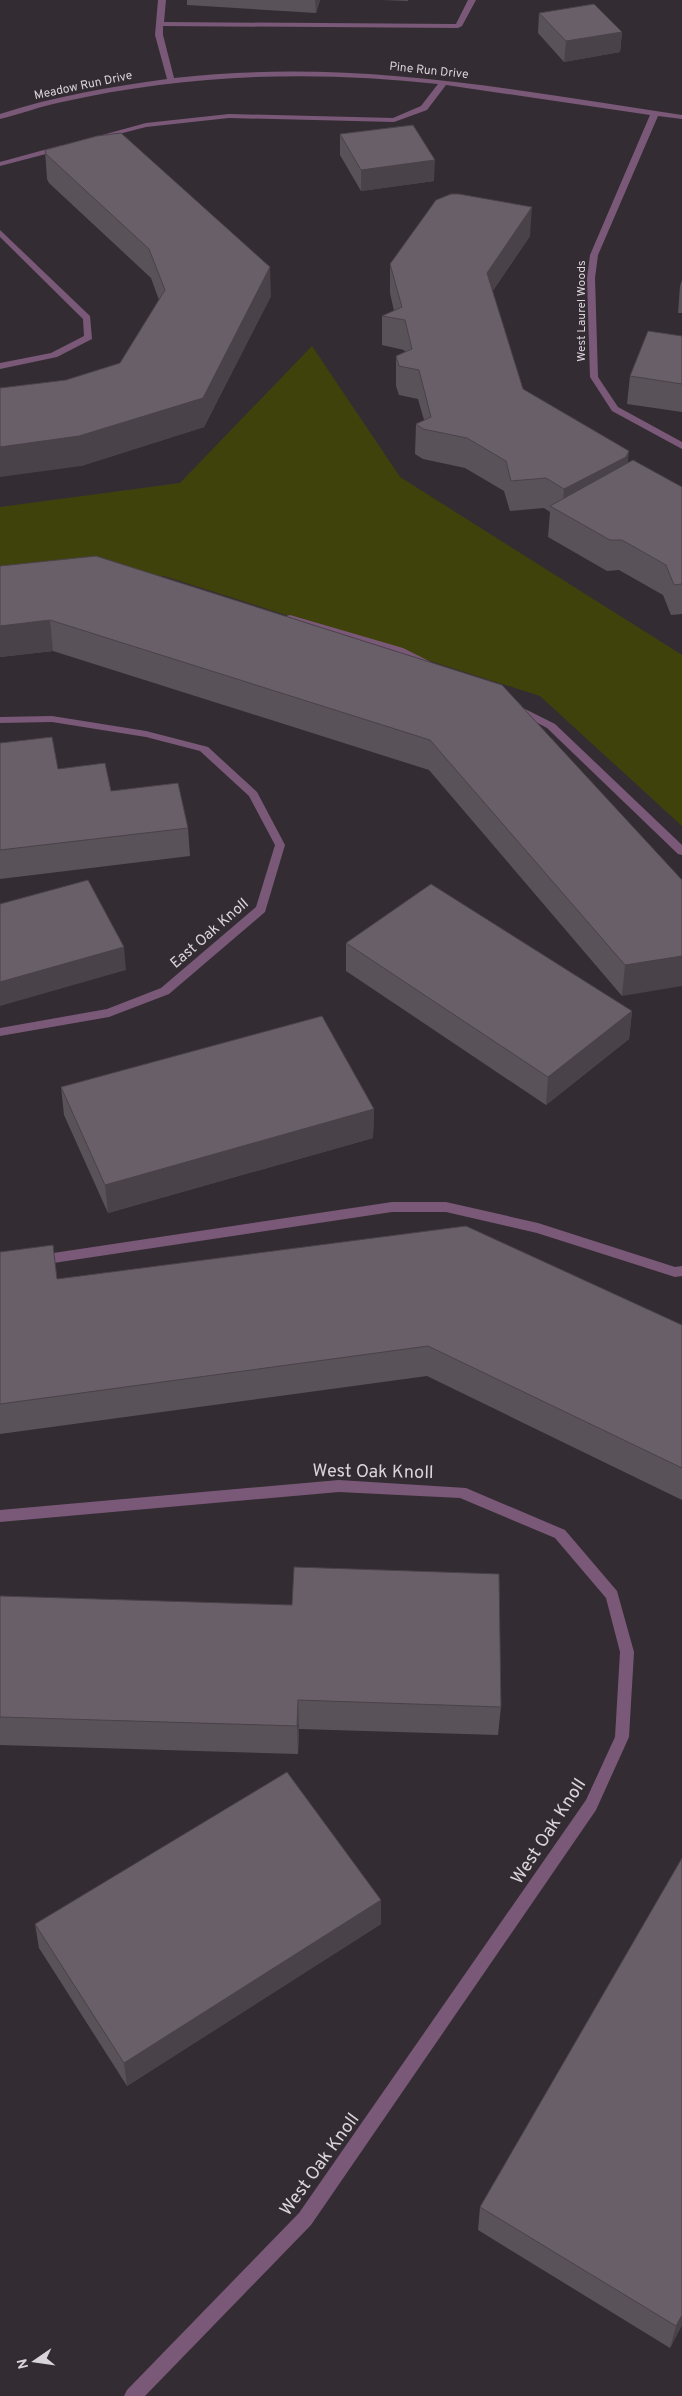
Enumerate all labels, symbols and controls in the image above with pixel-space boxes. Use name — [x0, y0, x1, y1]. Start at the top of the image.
street label: Pine Run Drive — [389, 59, 469, 83]
street label: Meadow Run Drive — [33, 68, 134, 104]
street label: West Laurel Woods — [574, 260, 590, 362]
street label: East Oak Knoll — [167, 895, 253, 973]
street label: West Oak Knoll — [312, 1460, 434, 1485]
street label: West Oak Knoll — [507, 1775, 592, 1889]
street label: West Oak Knoll — [275, 2109, 365, 2221]
north arrow — [10, 2336, 60, 2386]
text: N — [14, 2357, 33, 2370]

